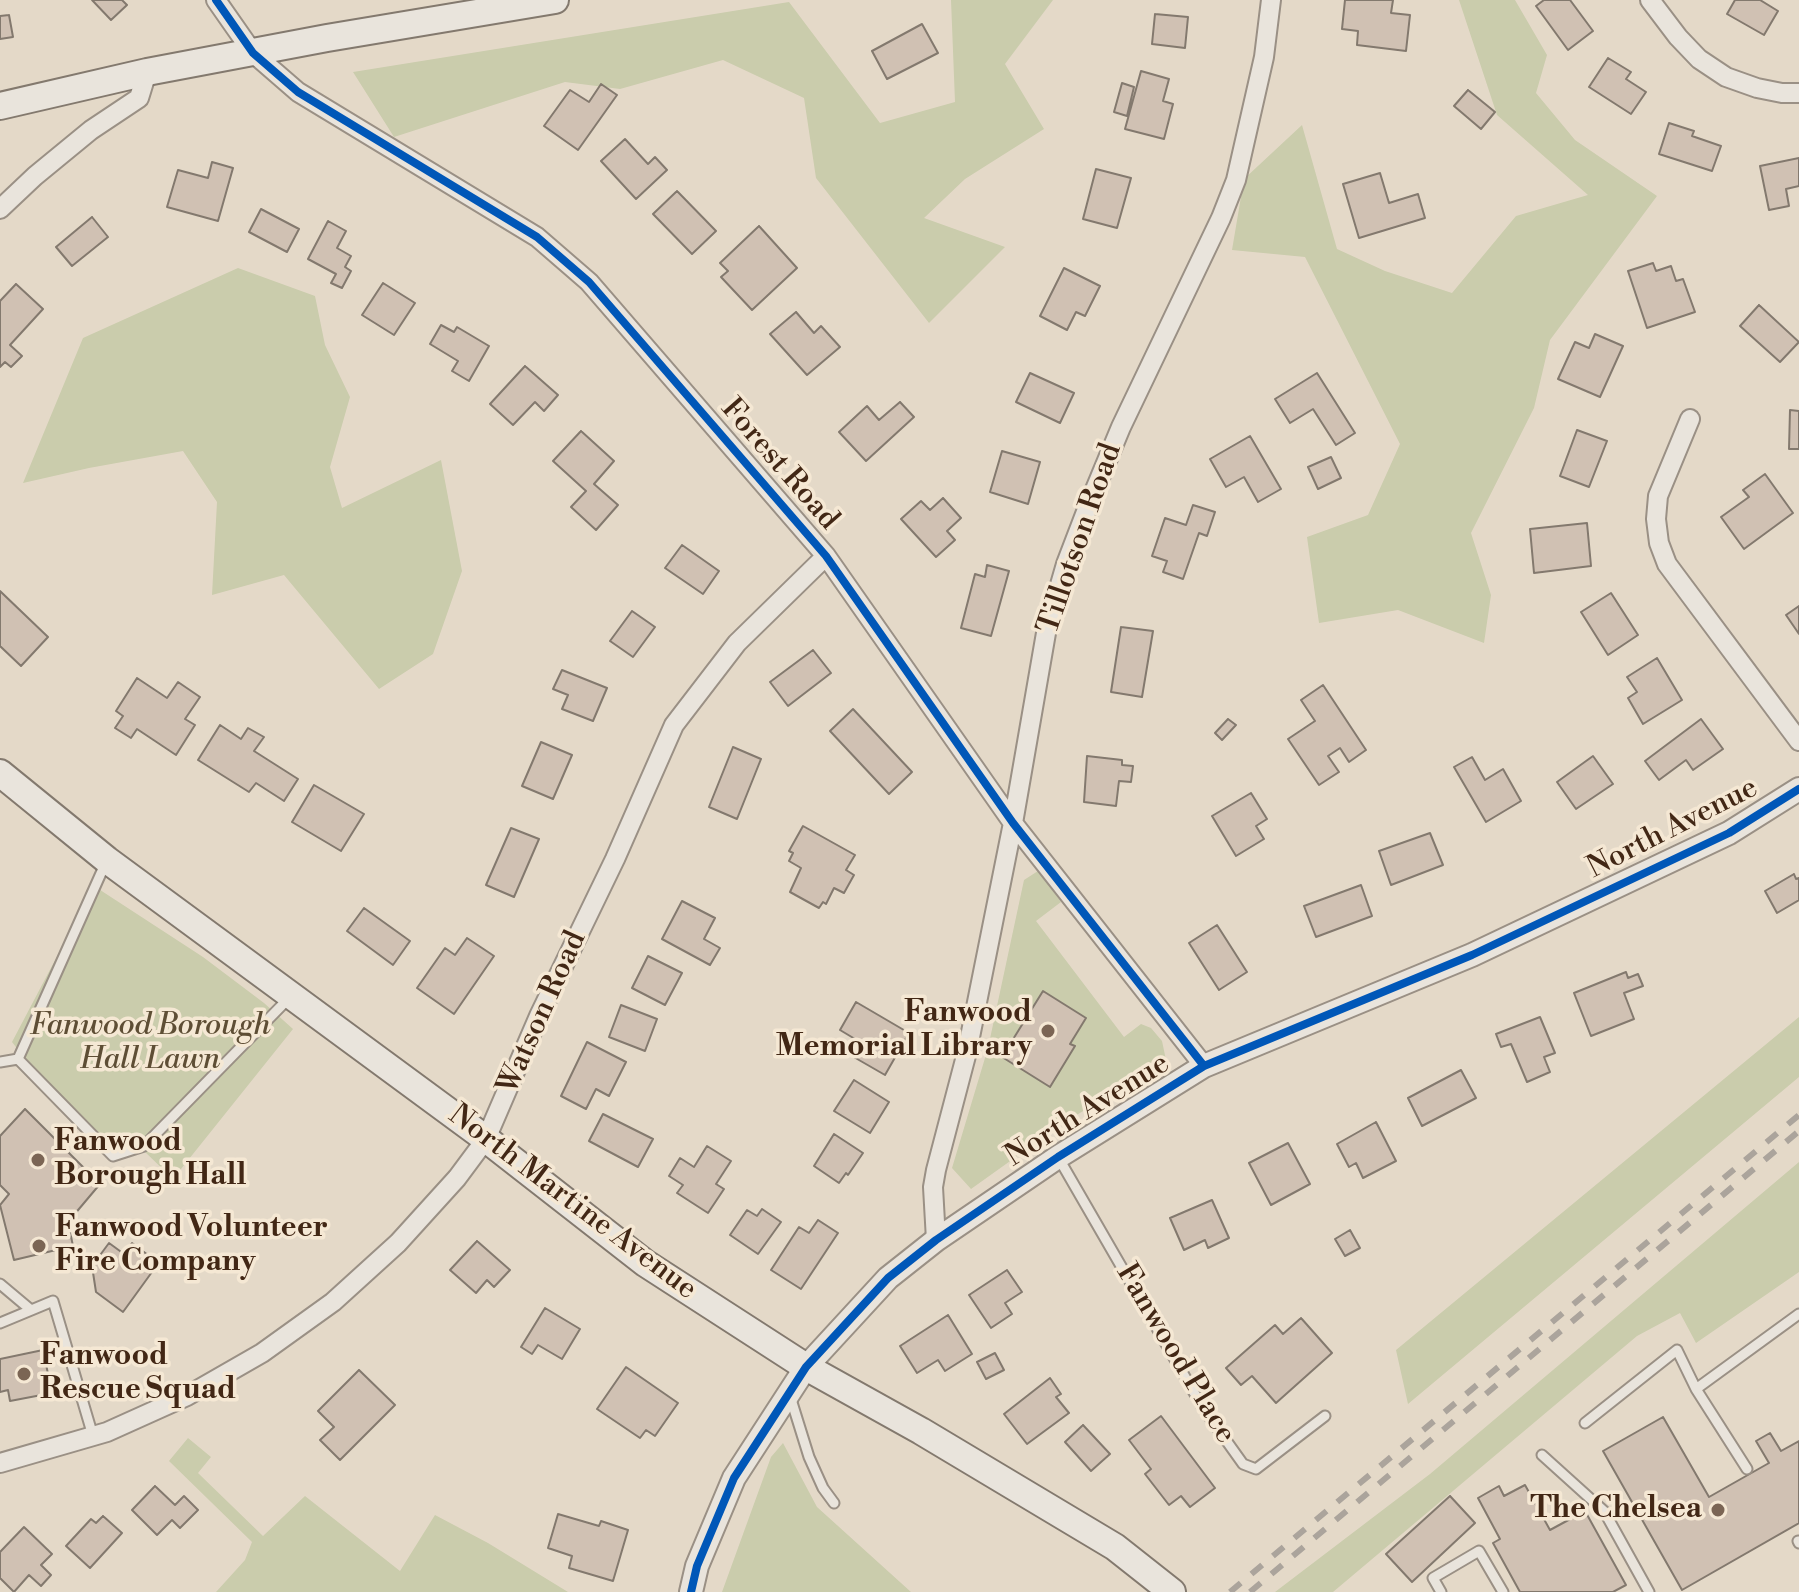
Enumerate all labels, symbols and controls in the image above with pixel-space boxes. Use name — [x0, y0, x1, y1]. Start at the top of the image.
street label: Forest Road — [712, 392, 846, 538]
street label: Tillotson Road — [1032, 439, 1130, 639]
street label: North Avenue — [1582, 771, 1764, 887]
street label: Watson Road — [491, 926, 595, 1100]
place label: Fanwood Memorial Library — [776, 996, 1032, 1066]
park label: Fanwood Borough Hall Lawn — [30, 1009, 270, 1080]
marker: Fanwood Memorial Library — [1039, 1022, 1057, 1040]
street label: North Avenue — [999, 1046, 1177, 1176]
street label: North Martine Avenue — [441, 1098, 703, 1308]
place label: Fanwood Borough Hall — [54, 1125, 246, 1196]
marker: Fanwood Borough Hall — [29, 1151, 47, 1169]
place label: Fanwood Volunteer Fire Company — [55, 1211, 328, 1282]
marker: Fanwood Volunteer Fire Company — [30, 1237, 48, 1255]
street label: Fanwood Place — [1107, 1258, 1243, 1450]
place label: Fanwood Rescue Squad — [40, 1339, 236, 1410]
marker: Fanwood Rescue Squad — [15, 1365, 33, 1383]
place label: The Chelsea — [1530, 1492, 1702, 1528]
marker: The Chelsea — [1709, 1501, 1727, 1519]

